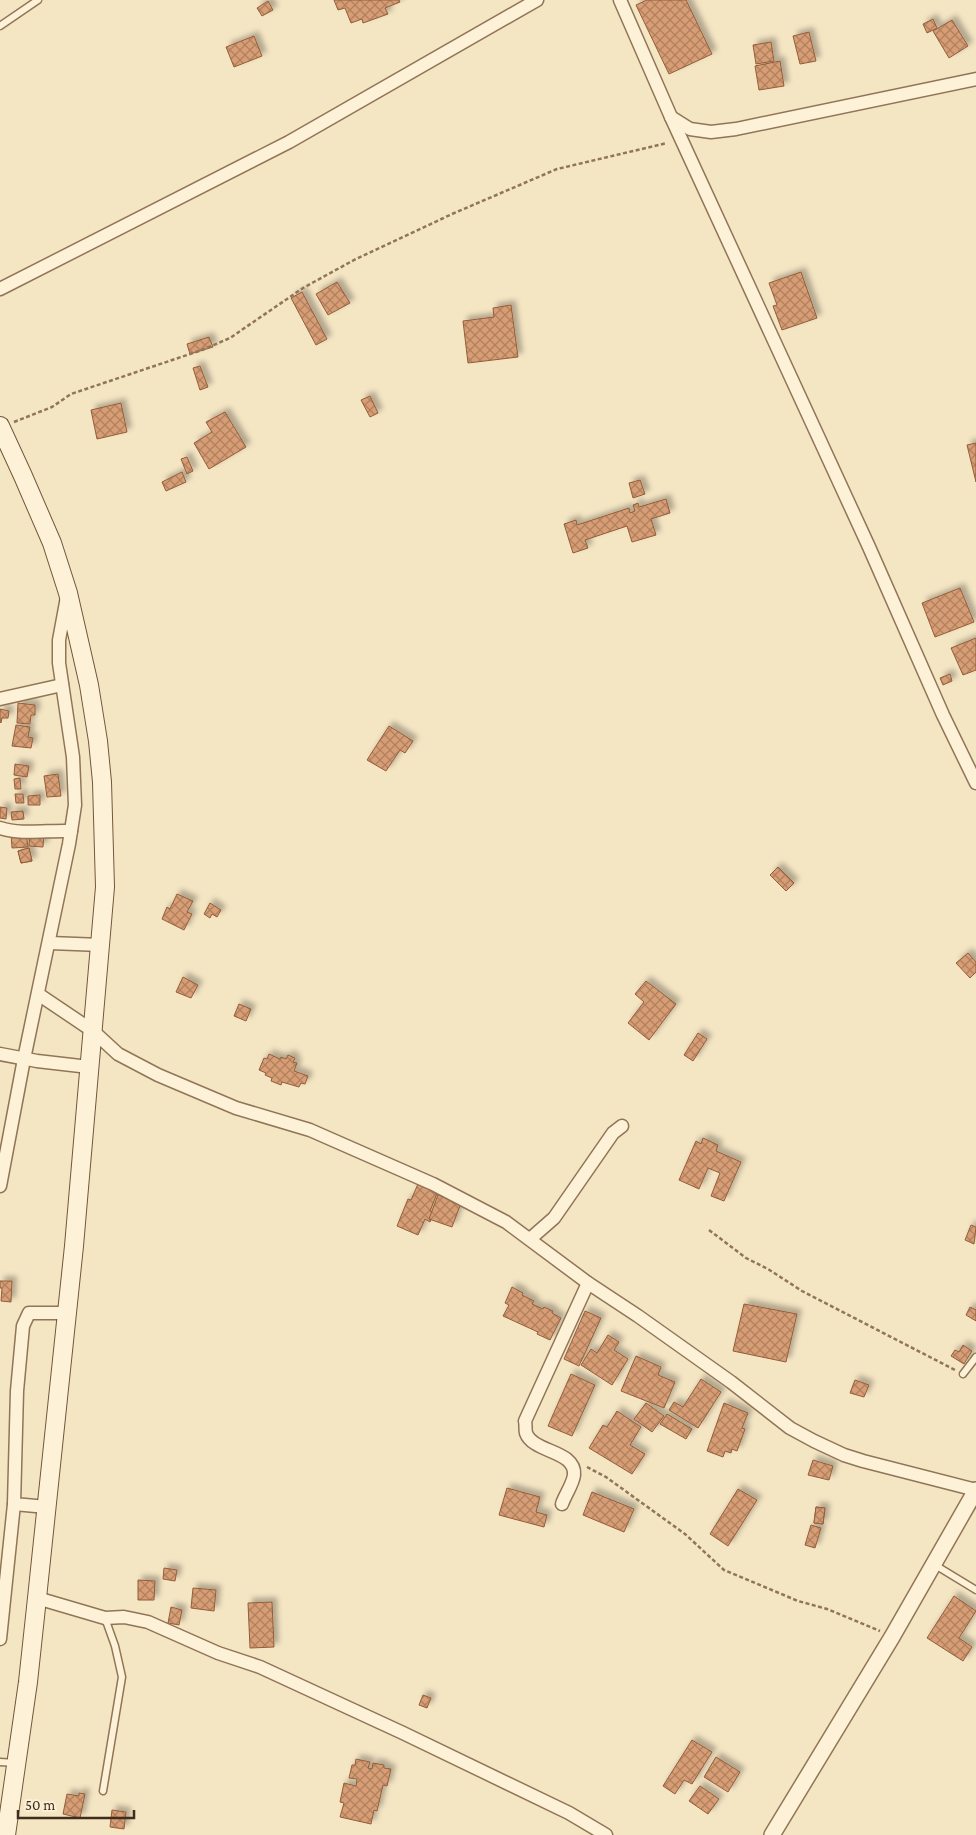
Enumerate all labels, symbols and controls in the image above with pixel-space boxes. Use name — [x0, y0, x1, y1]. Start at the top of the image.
scale bar — [18, 1788, 134, 1820]
text: 50 m — [25, 1797, 55, 1813]

